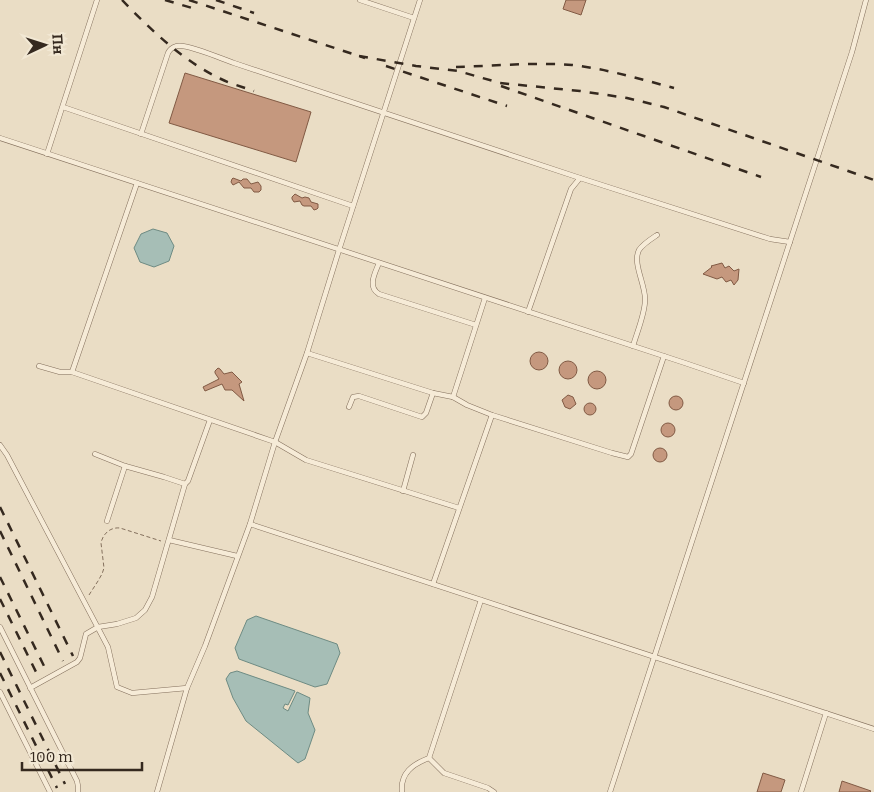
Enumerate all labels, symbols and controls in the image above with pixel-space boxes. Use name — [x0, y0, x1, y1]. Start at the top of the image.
north arrow — [20, 20, 70, 70]
text: Пн — [48, 33, 67, 55]
scale bar — [22, 740, 142, 772]
text: 100 m — [30, 748, 73, 766]

